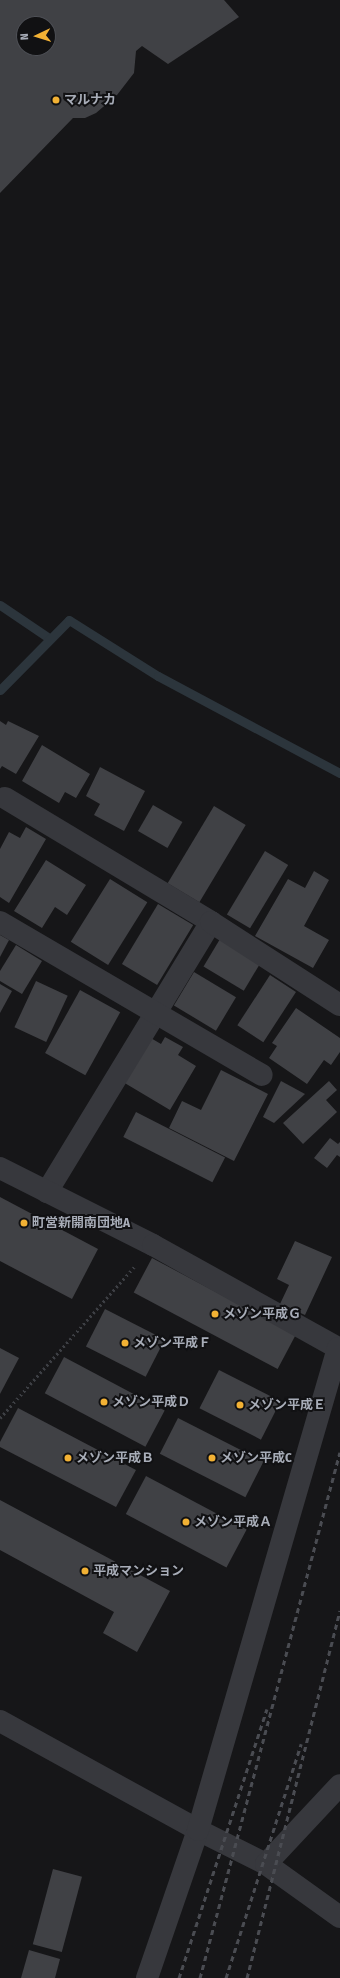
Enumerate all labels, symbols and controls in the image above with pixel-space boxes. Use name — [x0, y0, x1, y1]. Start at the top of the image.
north arrow — [16, 16, 56, 56]
text: N — [18, 33, 31, 41]
place label: マルナカ — [64, 92, 116, 108]
marker: マルナカ — [51, 95, 61, 105]
place label: 町営新開南団地A — [32, 1215, 130, 1231]
marker: 町営新開南団地A — [19, 1218, 29, 1228]
place label: メゾン平成Ｇ — [223, 1306, 301, 1322]
marker: メゾン平成Ｇ — [210, 1309, 220, 1319]
place label: メゾン平成Ｆ — [133, 1335, 211, 1351]
marker: メゾン平成Ｆ — [120, 1338, 130, 1348]
place label: メゾン平成Ｄ — [112, 1394, 190, 1410]
marker: メゾン平成Ｄ — [99, 1397, 109, 1407]
place label: メゾン平成Ｅ — [248, 1397, 326, 1413]
marker: メゾン平成Ｅ — [235, 1400, 245, 1410]
place label: メゾン平成Ｂ — [76, 1450, 154, 1466]
place label: メゾン平成C — [220, 1450, 292, 1466]
marker: メゾン平成Ｂ — [63, 1453, 73, 1463]
marker: メゾン平成C — [207, 1453, 217, 1463]
place label: メゾン平成Ａ — [194, 1514, 272, 1530]
marker: メゾン平成Ａ — [181, 1517, 191, 1527]
place label: 平成マンション — [93, 1563, 184, 1579]
marker: 平成マンション — [80, 1566, 90, 1576]

